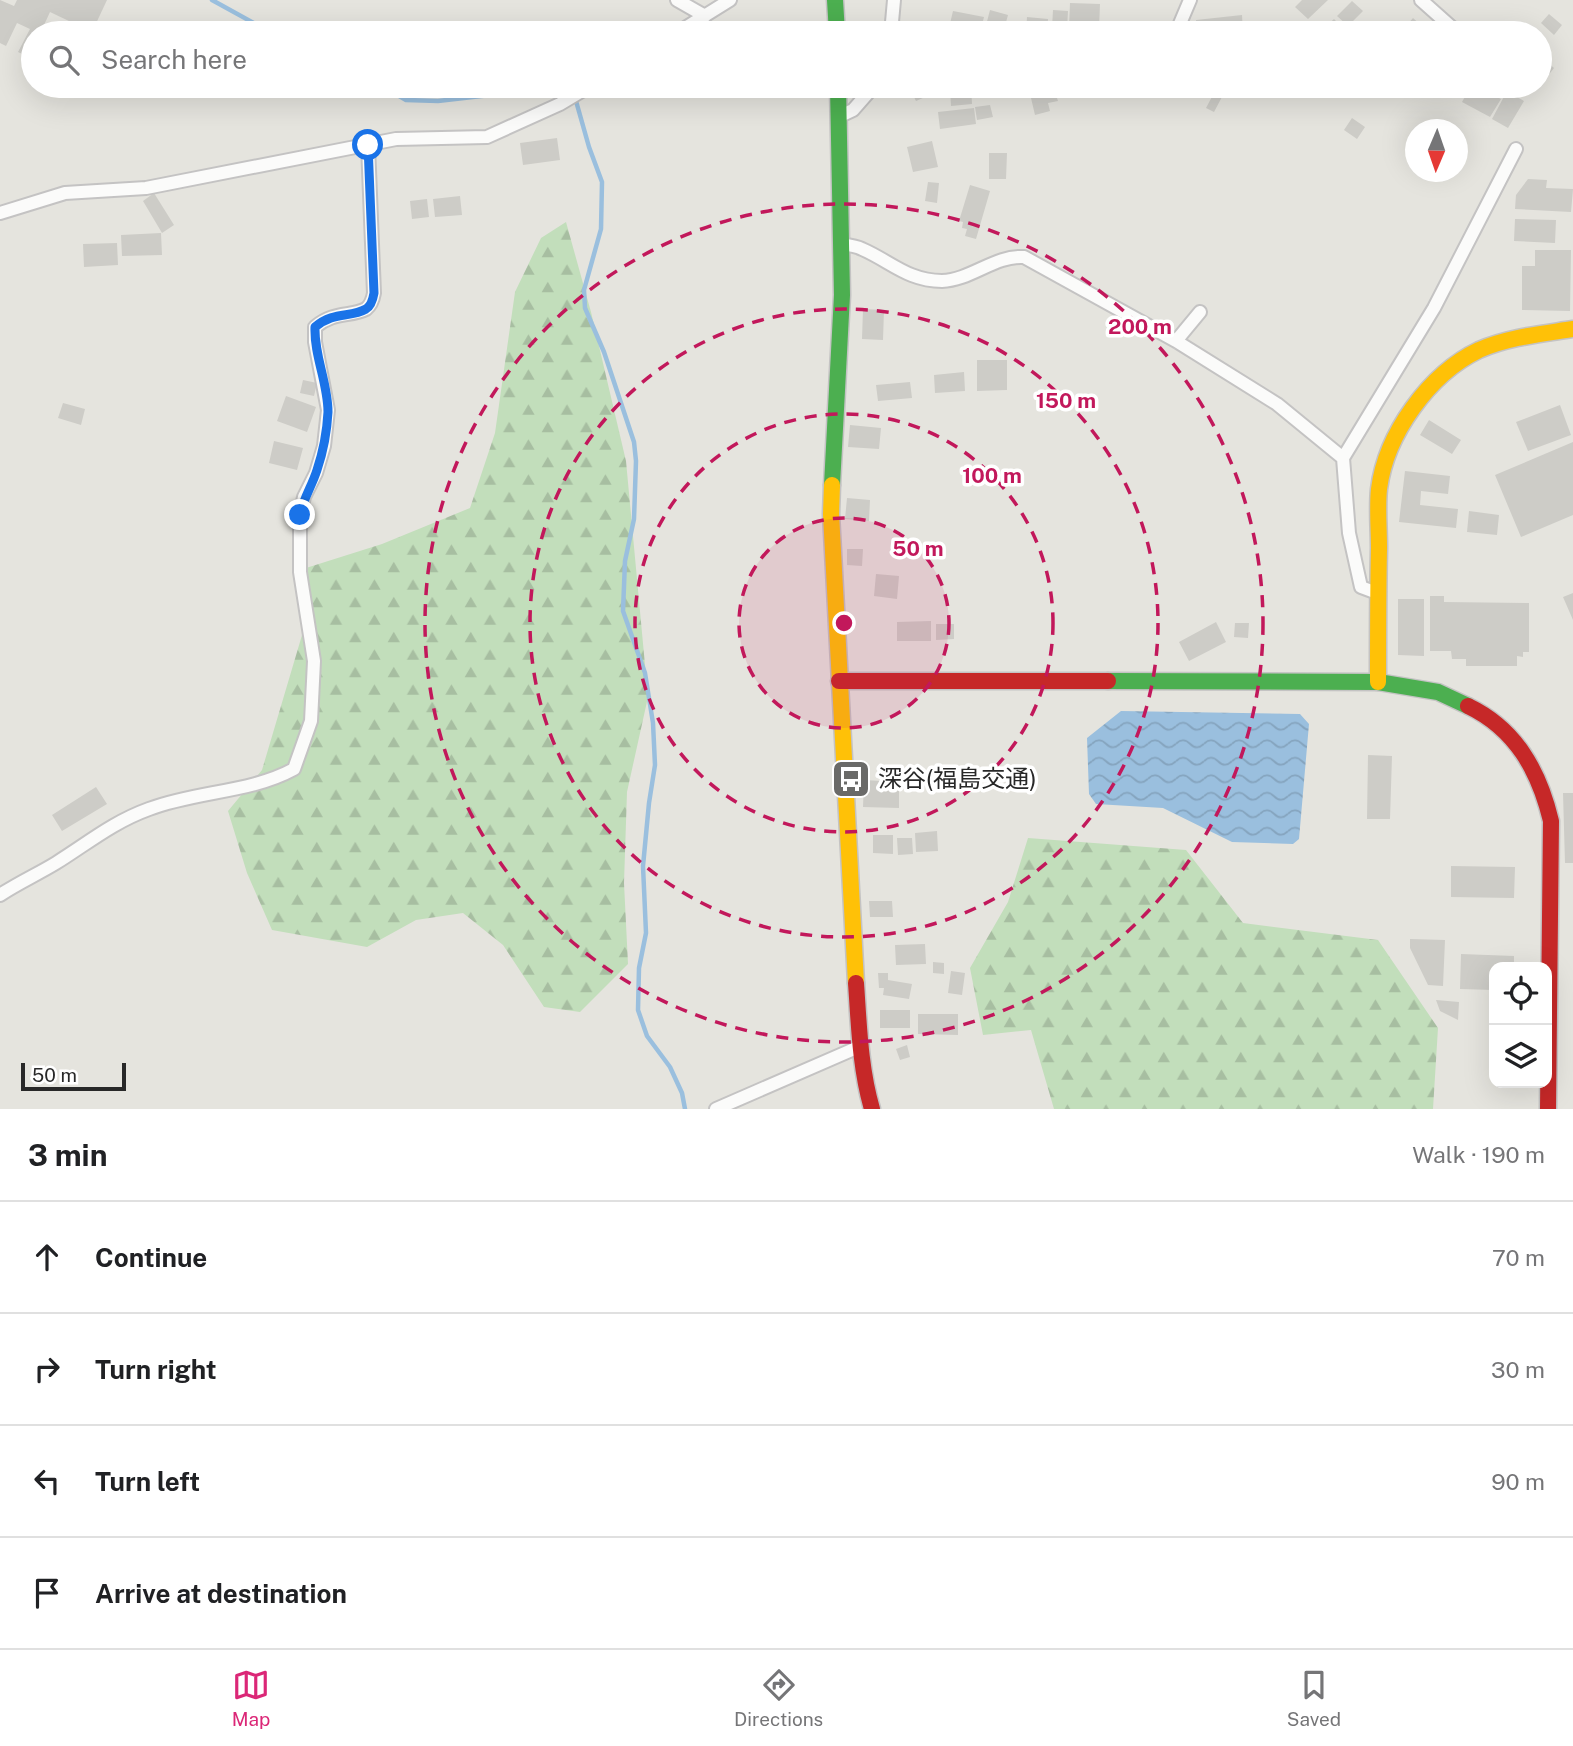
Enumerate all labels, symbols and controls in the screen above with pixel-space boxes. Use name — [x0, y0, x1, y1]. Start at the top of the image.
search box — [21, 21, 1552, 98]
icon: search — [45, 41, 83, 79]
text: Search here — [101, 44, 247, 75]
north arrow — [1405, 119, 1468, 182]
route start — [352, 129, 383, 160]
text: 200 m — [1108, 314, 1172, 339]
text: 150 m — [1036, 388, 1096, 413]
text: 100 m — [962, 463, 1022, 488]
route end — [284, 499, 315, 530]
text: 50 m — [892, 536, 944, 561]
centre of rings — [832, 611, 856, 635]
bus stop icon: 深谷(福島交通) — [830, 758, 872, 800]
place label: 深谷(福島交通) — [878, 764, 1037, 792]
map controls — [1489, 962, 1552, 1088]
button: locate — [1489, 962, 1552, 1025]
button: layers — [1489, 1025, 1552, 1088]
scale bar — [21, 1060, 126, 1092]
text: 50 m — [32, 1064, 77, 1086]
text: 3 min — [28, 1137, 107, 1173]
text: Walk · 190 m — [1412, 1141, 1545, 1168]
icon: ahead — [28, 1238, 66, 1276]
text: Continue — [95, 1242, 207, 1273]
text: 70 m — [1492, 1244, 1545, 1271]
icon: right — [28, 1350, 66, 1388]
text: Turn right — [95, 1354, 217, 1385]
text: 30 m — [1491, 1356, 1545, 1383]
icon: left — [28, 1462, 66, 1500]
text: Turn left — [95, 1466, 200, 1497]
text: 90 m — [1491, 1468, 1545, 1495]
icon: arrive — [28, 1574, 66, 1612]
text: Arrive at destination — [95, 1578, 347, 1609]
tab: Map — [232, 1666, 270, 1730]
tab: Directions — [734, 1666, 823, 1730]
tab: Saved — [1287, 1666, 1341, 1730]

